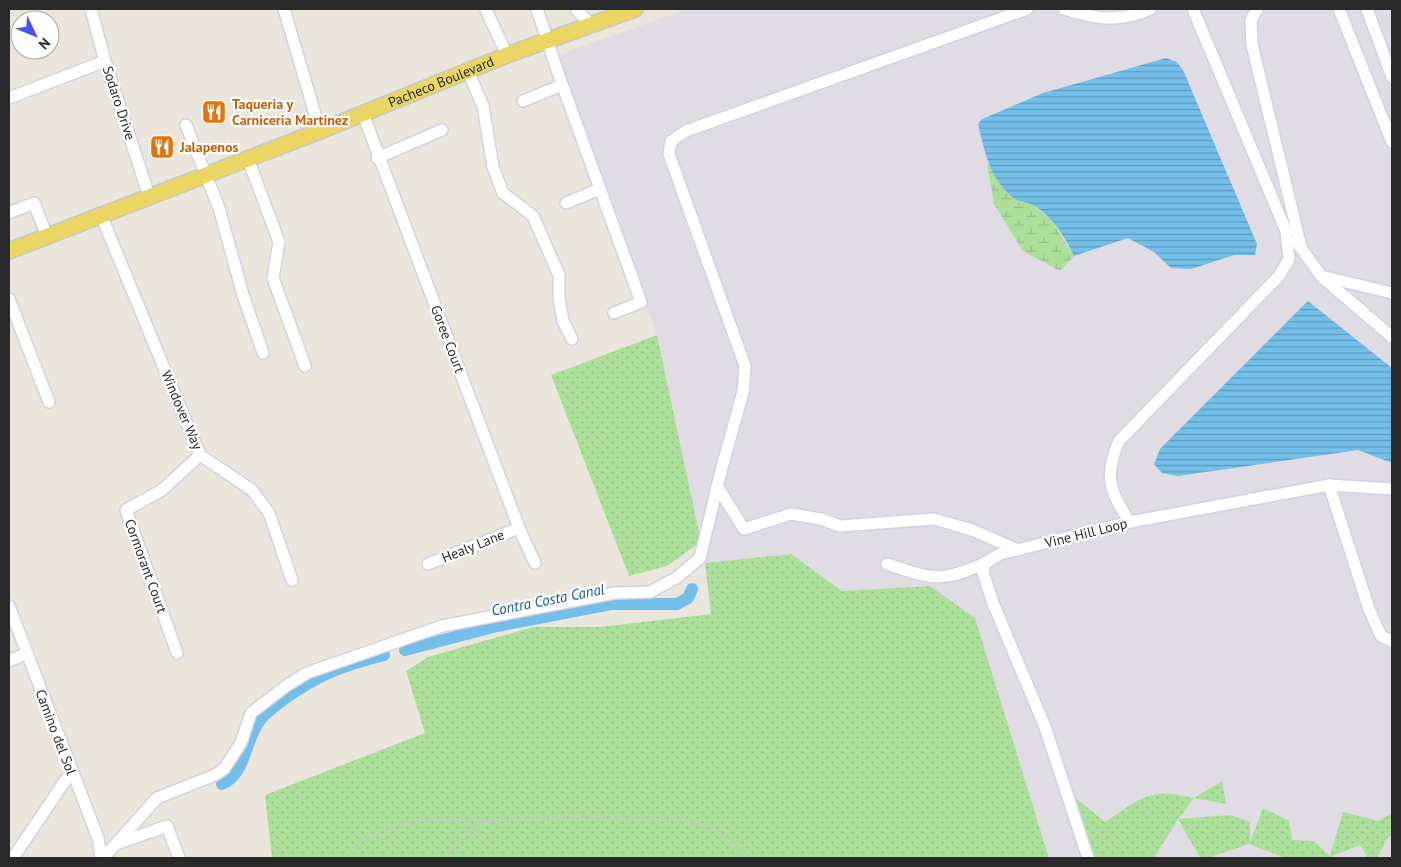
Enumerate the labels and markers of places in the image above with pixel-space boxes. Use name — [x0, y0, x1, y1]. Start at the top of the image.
place label: Taqueria y Carniceria Martinez — [232, 95, 348, 129]
restaurant icon: Taqueria y Carniceria Martinez — [201, 99, 227, 125]
restaurant icon: Jalapenos — [149, 134, 175, 160]
place label: Jalapenos — [179, 138, 238, 156]

